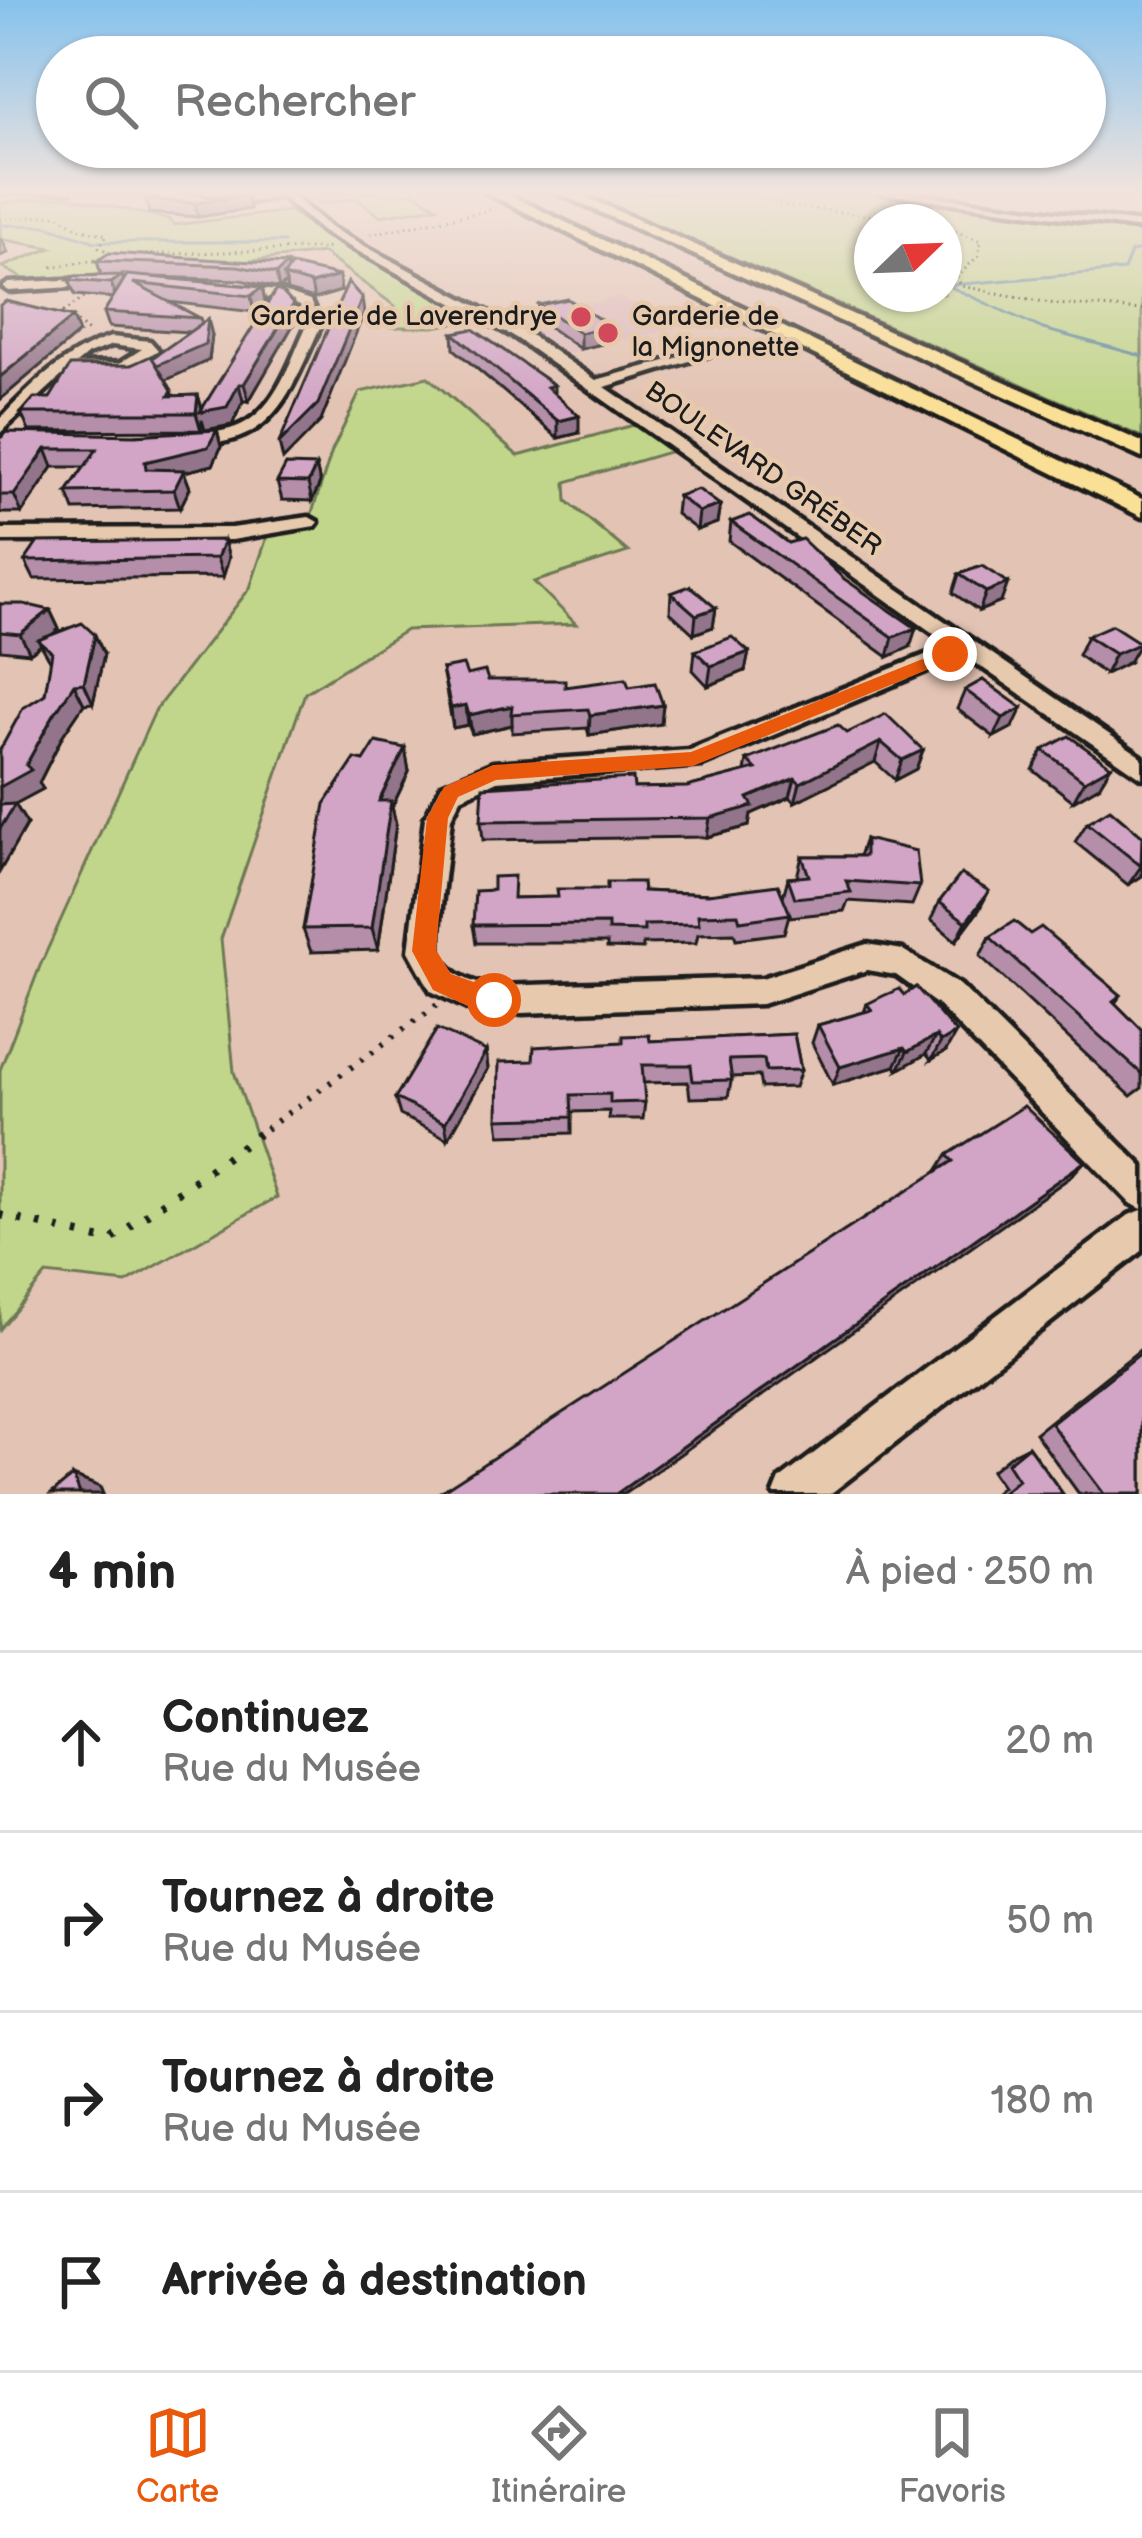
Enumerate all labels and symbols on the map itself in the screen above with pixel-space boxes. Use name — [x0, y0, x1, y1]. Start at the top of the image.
north arrow — [854, 204, 962, 312]
place label: Garderie de Laverendrye — [250, 301, 557, 333]
place label: Garderie de la Mignonette — [632, 301, 799, 364]
marker: Garderie de Laverendrye — [568, 304, 594, 330]
marker: Garderie de la Mignonette — [595, 320, 621, 346]
street label: BOULEVARD GRÉBER — [639, 374, 889, 563]
route end — [923, 627, 977, 681]
route start — [467, 973, 521, 1027]

